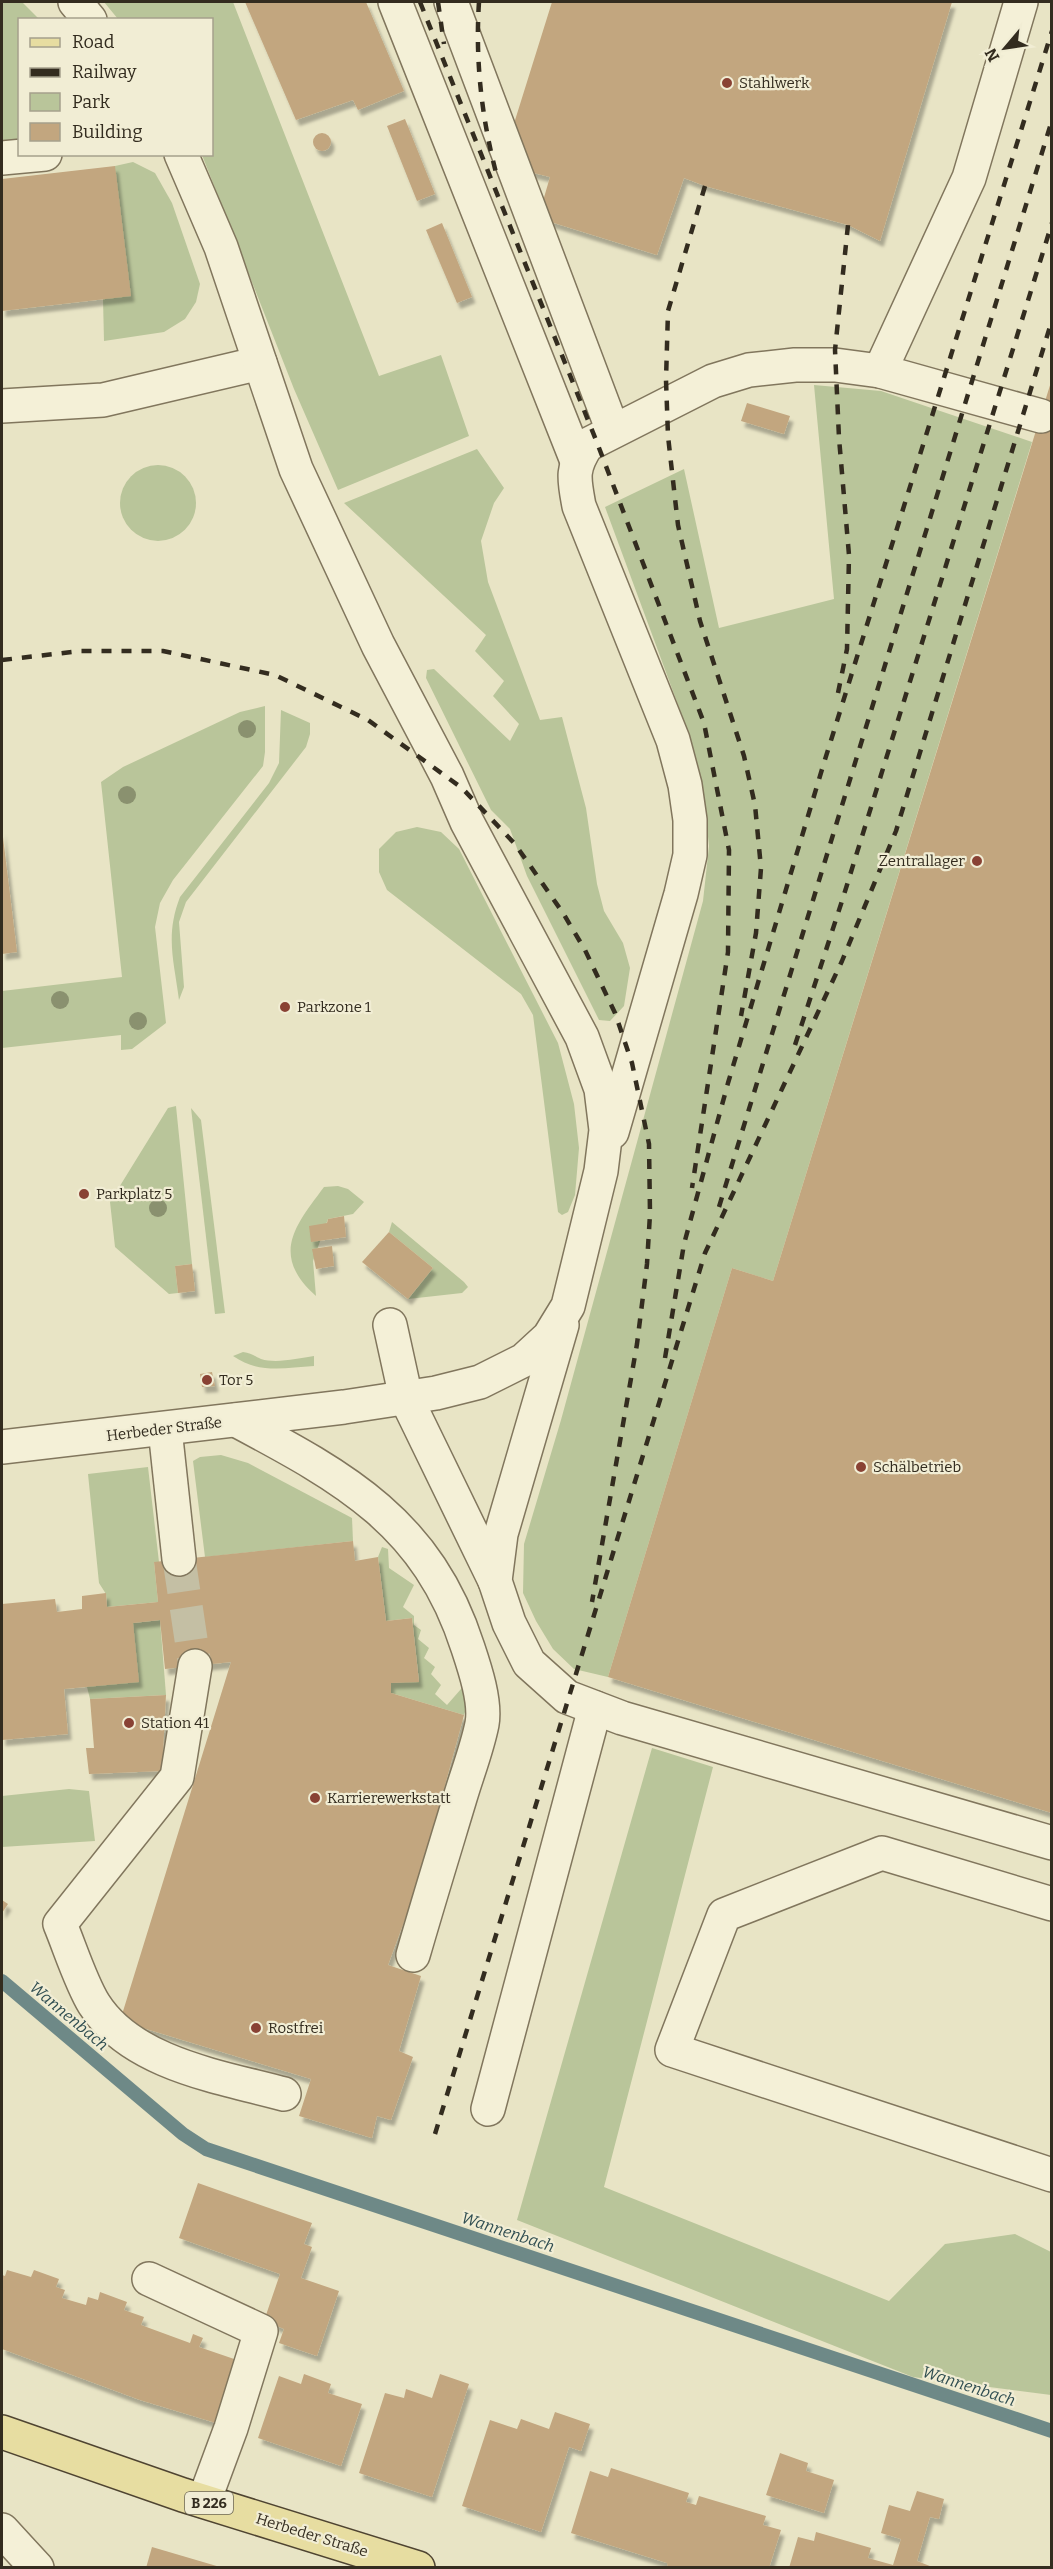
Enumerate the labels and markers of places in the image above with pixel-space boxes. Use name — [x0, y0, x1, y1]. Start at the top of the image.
place label: Stahlwerk — [739, 74, 810, 92]
marker: Stahlwerk — [720, 76, 734, 90]
place label: Zentrallager — [879, 852, 965, 870]
marker: Zentrallager — [970, 854, 984, 868]
place label: Parkzone 1 — [297, 998, 371, 1016]
marker: Parkzone 1 — [278, 1000, 292, 1014]
place label: Parkplatz 5 — [96, 1185, 172, 1203]
marker: Parkplatz 5 — [77, 1187, 91, 1201]
place label: Tor 5 — [219, 1371, 253, 1389]
marker: Tor 5 — [200, 1373, 214, 1387]
place label: Schälbetrieb — [873, 1458, 961, 1476]
marker: Schälbetrieb — [854, 1460, 868, 1474]
place label: Station 41 — [141, 1714, 209, 1732]
marker: Station 41 — [122, 1716, 136, 1730]
place label: Karrierewerkstatt — [327, 1789, 451, 1807]
marker: Karrierewerkstatt — [308, 1791, 322, 1805]
place label: Rostfrei — [268, 2019, 324, 2037]
marker: Rostfrei — [249, 2021, 263, 2035]

